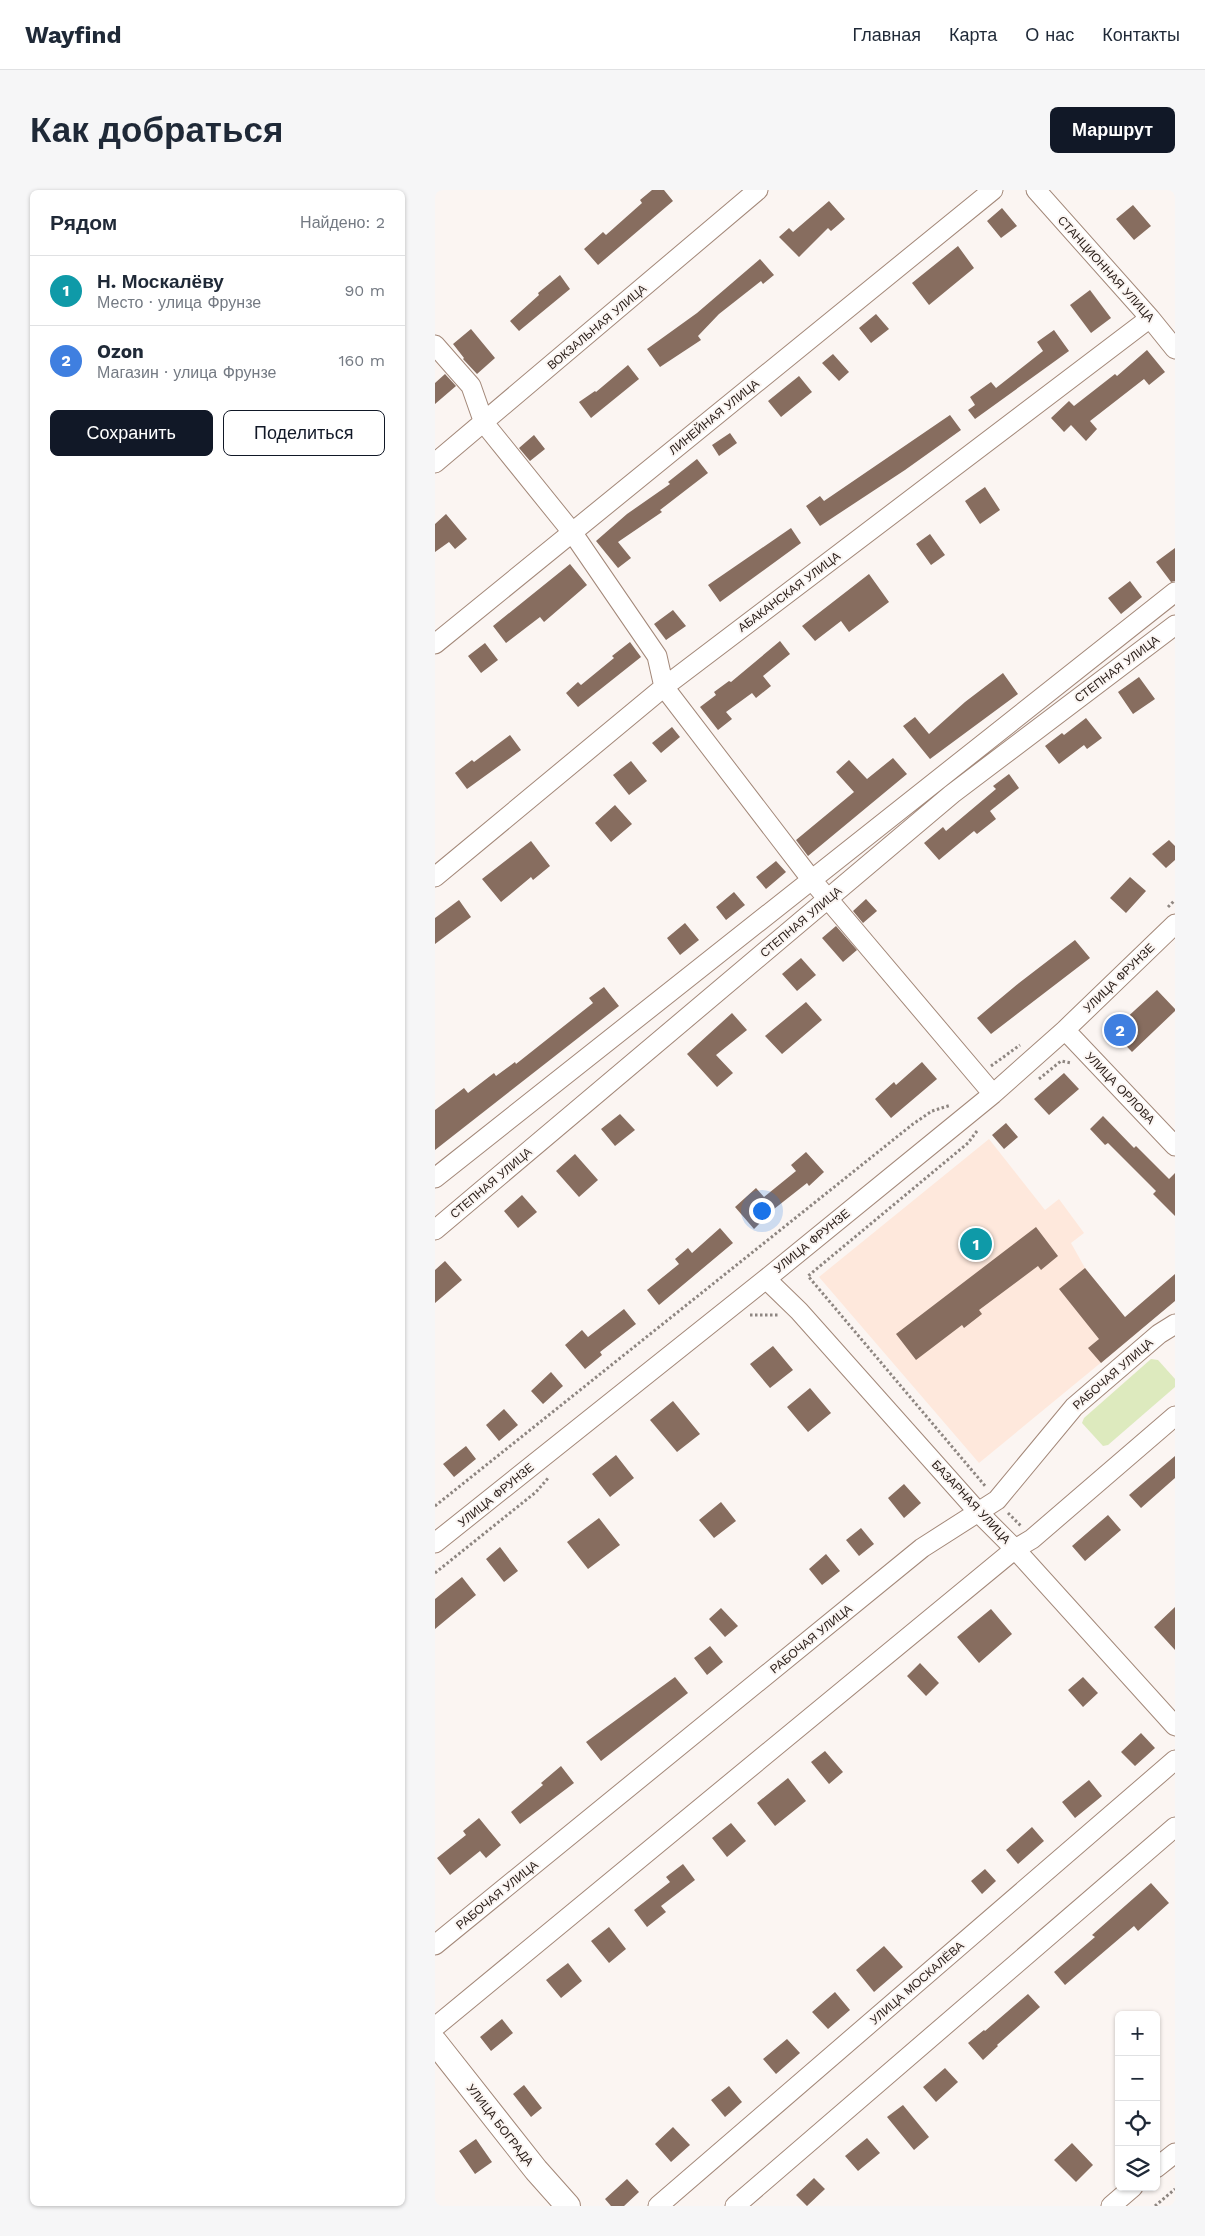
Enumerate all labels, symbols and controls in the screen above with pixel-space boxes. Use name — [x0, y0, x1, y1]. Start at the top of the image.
text: Wayfind — [25, 21, 121, 49]
text: Главная — [852, 24, 921, 45]
text: Карта — [949, 24, 997, 45]
text: О нас — [1025, 24, 1074, 45]
text: Контакты — [1102, 24, 1180, 45]
button: Маршрут — [1050, 107, 1175, 153]
text: Как добраться — [30, 109, 283, 151]
text: Рядом — [50, 210, 117, 235]
text: Найдено: 2 — [300, 213, 385, 232]
street label: СТАНЦИОННАЯ УЛИЦА — [1055, 213, 1157, 325]
text: Н. Москалёву — [97, 270, 224, 293]
text: 1 — [63, 281, 69, 300]
text: 90 m — [344, 281, 385, 300]
street label: ВОКЗАЛЬНАЯ УЛИЦА — [545, 281, 649, 373]
text: Место · улица Фрунзе — [97, 293, 261, 312]
text: Ozon — [97, 340, 144, 363]
text: 2 — [61, 351, 71, 370]
text: 160 m — [338, 351, 385, 370]
text: Магазин · улица Фрунзе — [97, 363, 276, 382]
street label: ЛИНЕЙНАЯ УЛИЦА — [666, 376, 762, 458]
button: Сохранить — [50, 410, 213, 456]
button: Поделиться — [223, 410, 385, 456]
street label: АБАКАНСКАЯ УЛИЦА — [735, 549, 843, 635]
street label: СТЕПНАЯ УЛИЦА — [1072, 633, 1162, 705]
street label: СТЕПНАЯ УЛИЦА — [757, 884, 845, 960]
street label: УЛИЦА ФРУНЗЕ — [1081, 941, 1157, 1015]
pin: 2 — [1104, 1011, 1136, 1049]
street label: УЛИЦА ОРЛОВА — [1082, 1049, 1158, 1127]
street label: СТЕПНАЯ УЛИЦА — [447, 1145, 535, 1221]
your location — [749, 1198, 775, 1224]
street label: УЛИЦА ФРУНЗЕ — [771, 1206, 853, 1276]
pin: 1 — [960, 1225, 992, 1263]
street label: РАБОЧАЯ УЛИЦА — [1070, 1335, 1156, 1413]
street label: БАЗАРНАЯ УЛИЦА — [929, 1457, 1013, 1547]
street label: УЛИЦА ФРУНЗЕ — [455, 1460, 537, 1530]
street label: РАБОЧАЯ УЛИЦА — [767, 1602, 855, 1676]
street label: РАБОЧАЯ УЛИЦА — [453, 1858, 541, 1932]
street label: УЛИЦА МОСКАЛЁВА — [867, 1939, 967, 2027]
map controls — [1115, 2011, 1160, 2191]
button: + — [1115, 2011, 1160, 2056]
button: − — [1115, 2056, 1160, 2101]
street label: УЛИЦА БОГРАДА — [464, 2081, 536, 2169]
button: locate — [1115, 2101, 1160, 2146]
button: layers — [1115, 2146, 1160, 2191]

